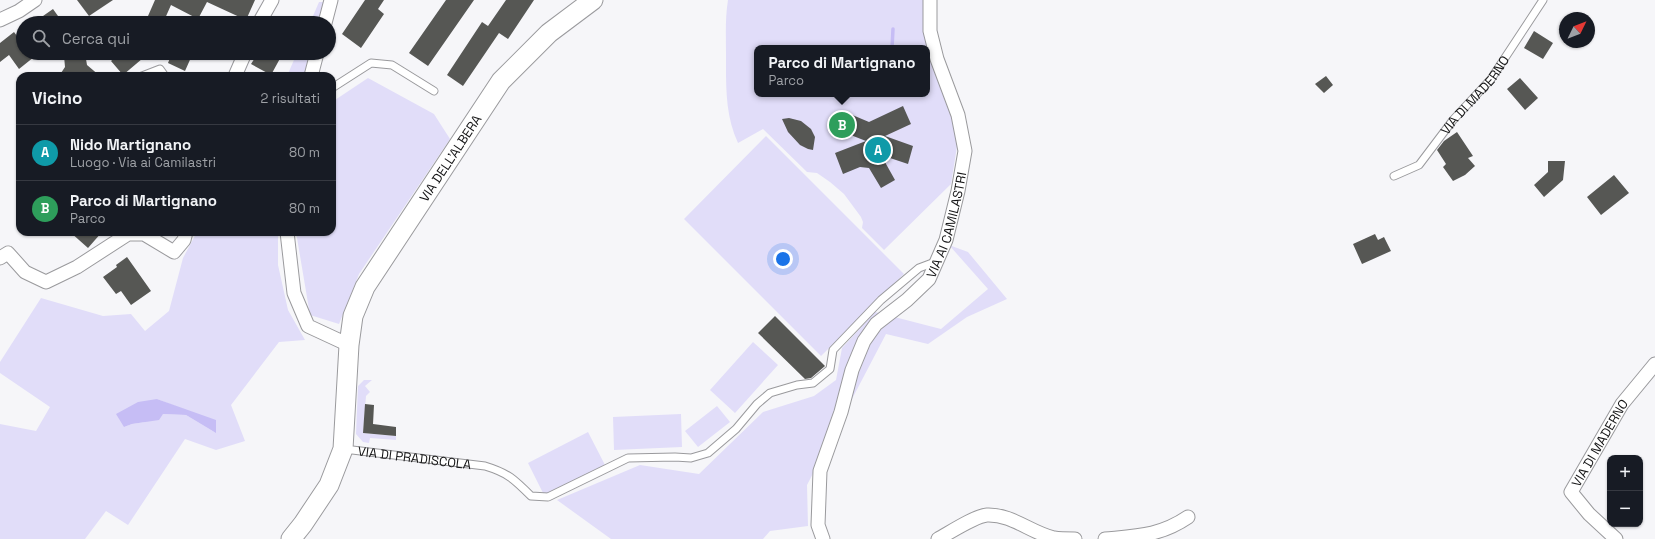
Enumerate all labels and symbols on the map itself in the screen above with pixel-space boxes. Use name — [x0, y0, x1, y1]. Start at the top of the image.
north arrow — [1559, 12, 1595, 48]
street label: VIA DI MADERNO — [1437, 52, 1513, 138]
pin: B — [829, 110, 855, 140]
street label: VIA DELL'ALBERA — [415, 111, 485, 205]
pin: A — [865, 135, 891, 165]
street label: VIA AI CAMILASTRI — [922, 171, 970, 280]
your location — [773, 249, 793, 269]
street label: VIA DI MADERNO — [1567, 395, 1631, 490]
street label: VIA DI PRADISCOLA — [357, 442, 472, 473]

